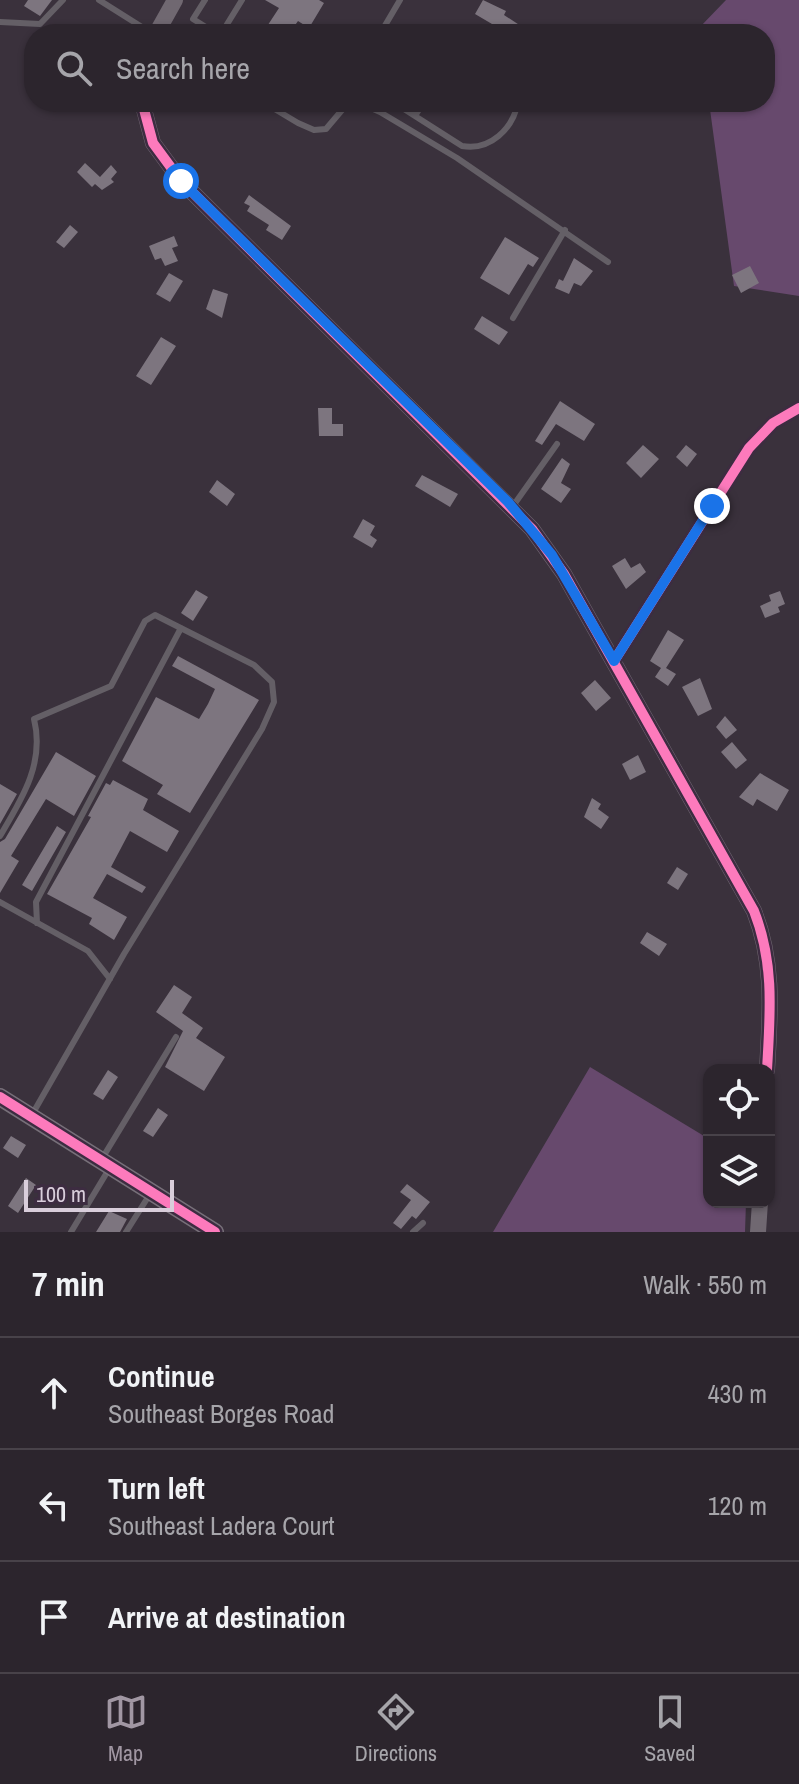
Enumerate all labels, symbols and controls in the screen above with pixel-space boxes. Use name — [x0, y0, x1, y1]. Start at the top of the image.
search box — [24, 24, 775, 112]
icon: search — [52, 46, 96, 90]
text: Search here — [116, 48, 250, 88]
route start — [163, 163, 199, 199]
route end — [694, 488, 730, 524]
map controls — [703, 1064, 775, 1208]
button: locate — [703, 1064, 775, 1136]
button: layers — [703, 1136, 775, 1208]
scale bar — [24, 1176, 174, 1212]
text: 100 m — [36, 1179, 86, 1209]
text: 7 min — [32, 1261, 105, 1307]
text: Walk · 550 m — [643, 1267, 767, 1302]
text: Continue — [108, 1356, 215, 1396]
icon: ahead — [32, 1371, 76, 1415]
text: 430 m — [708, 1376, 767, 1411]
text: Southeast Borges Road — [108, 1396, 334, 1431]
text: Turn left — [108, 1468, 205, 1508]
icon: left — [32, 1483, 76, 1527]
text: 120 m — [708, 1488, 767, 1523]
text: Southeast Ladera Court — [108, 1508, 334, 1543]
icon: arrive — [32, 1595, 76, 1639]
text: Arrive at destination — [108, 1597, 346, 1637]
tab: Map — [104, 1690, 148, 1768]
tab: Directions — [355, 1690, 437, 1768]
tab: Saved — [644, 1690, 695, 1768]

